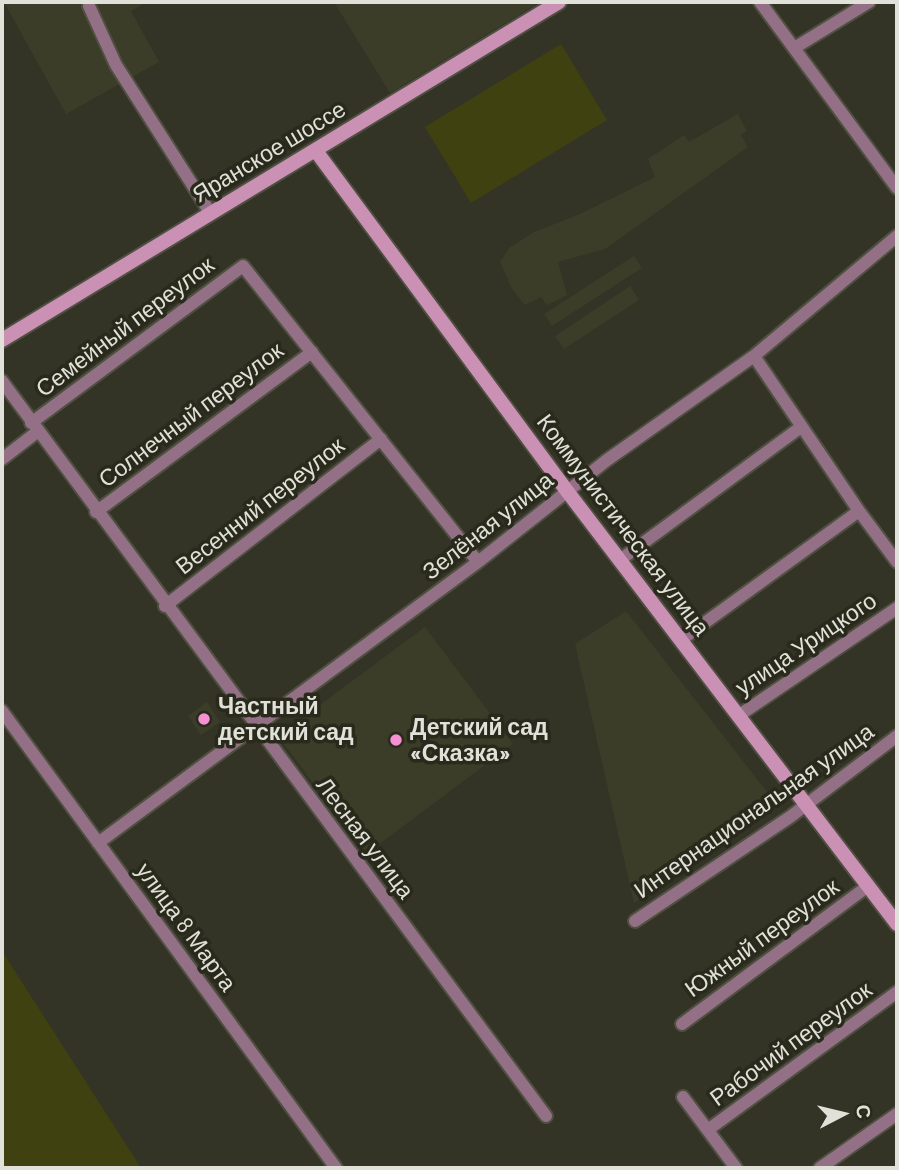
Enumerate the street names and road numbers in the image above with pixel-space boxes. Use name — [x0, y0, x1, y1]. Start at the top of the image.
street label: Яранское шоссе — [187, 95, 351, 209]
street label: Семейный переулок — [31, 251, 219, 403]
street label: Солнечный переулок — [93, 337, 289, 493]
street label: Коммунистическая улица — [531, 409, 715, 641]
street label: Весенний переулок — [170, 432, 350, 580]
street label: Зелёная улица — [417, 467, 559, 585]
street label: улица Урицкого — [730, 587, 882, 701]
street label: Интернациональная улица — [629, 718, 879, 904]
street label: Лесная улица — [310, 772, 420, 904]
street label: улица 8 Марта — [130, 857, 242, 997]
street label: Южный переулок — [680, 873, 844, 1003]
street label: Рабочий переулок — [705, 976, 877, 1112]

